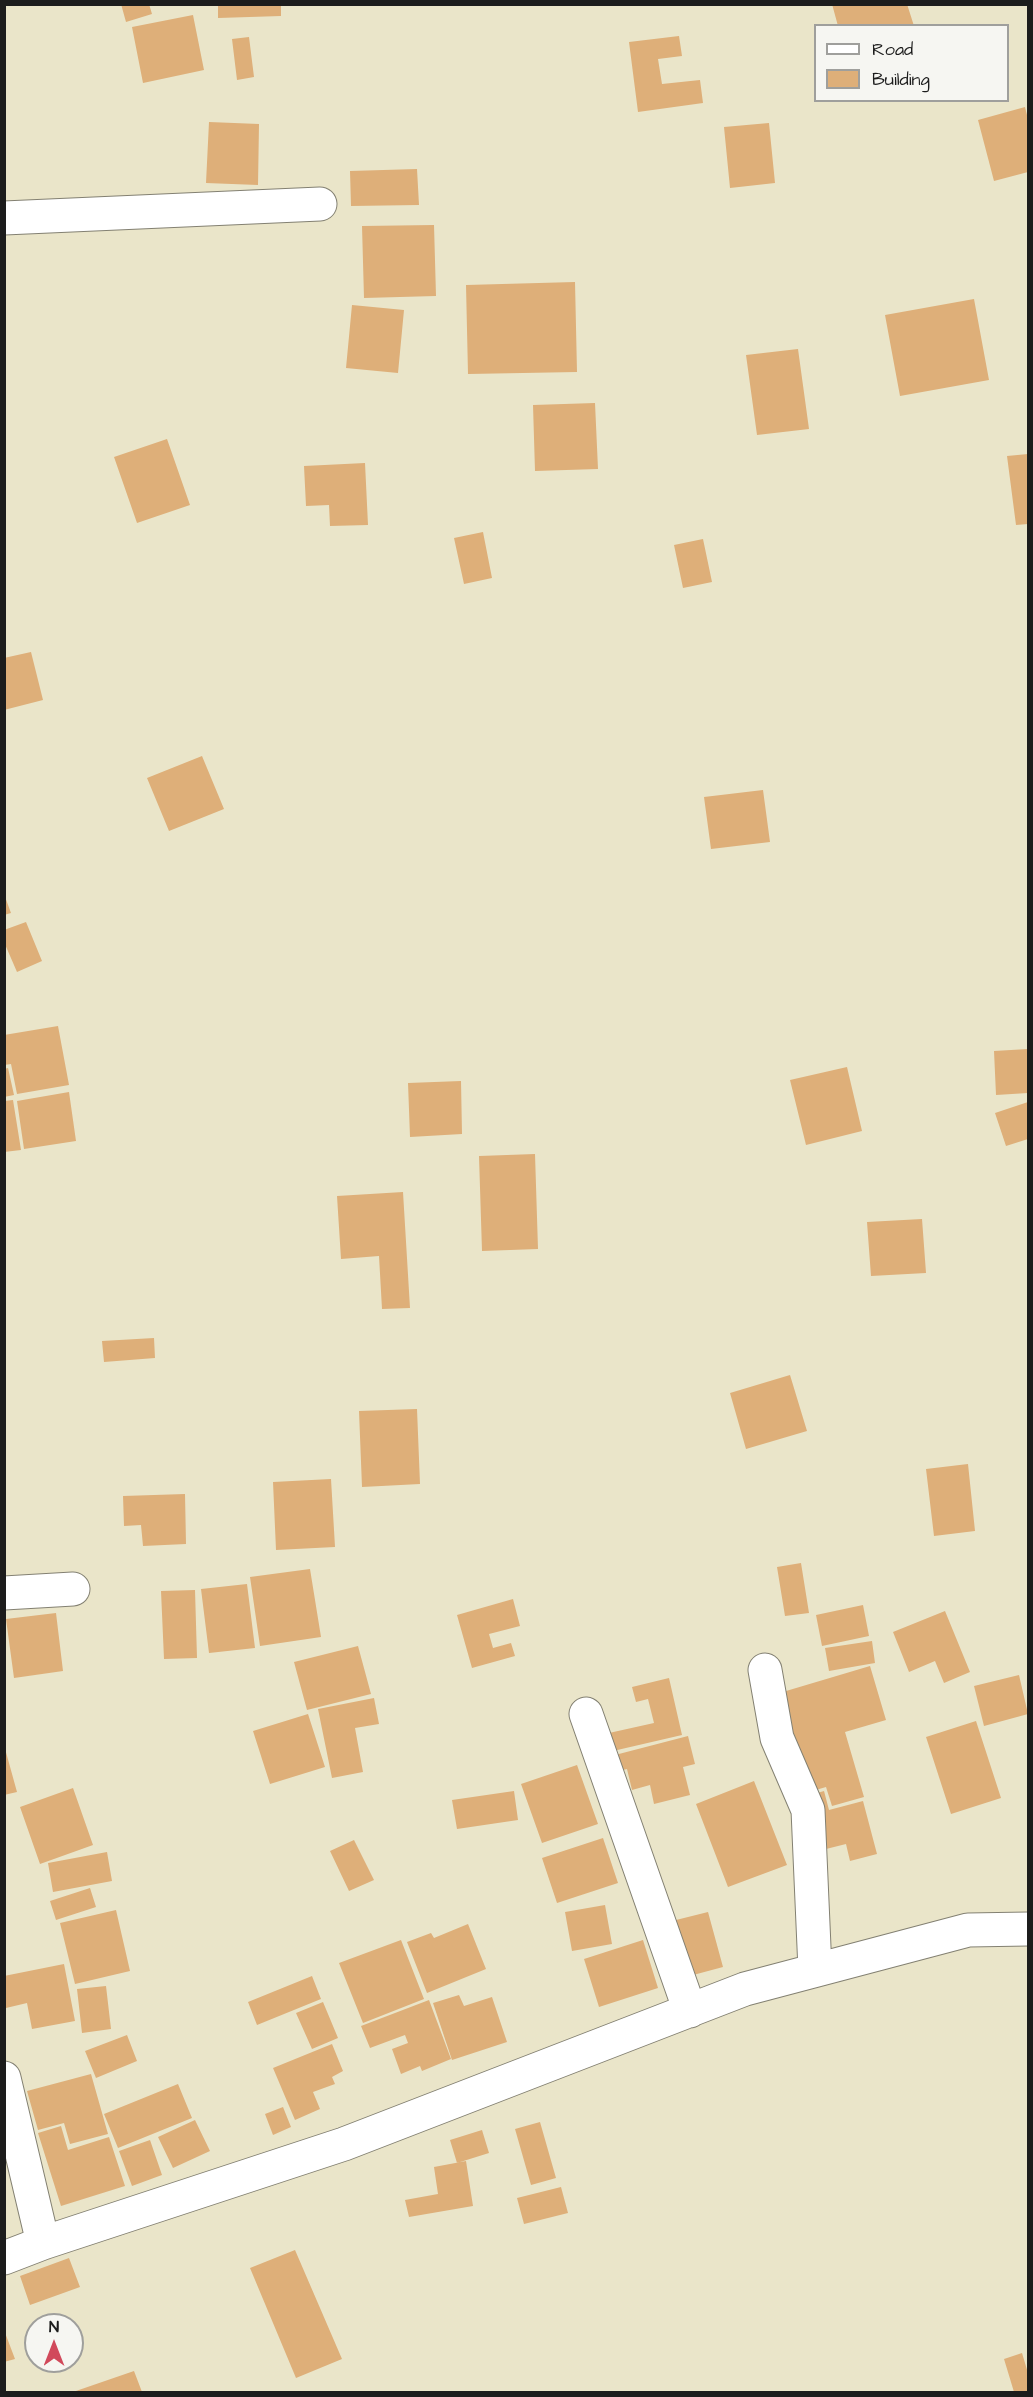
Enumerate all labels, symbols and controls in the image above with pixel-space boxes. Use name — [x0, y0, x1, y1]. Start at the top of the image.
legend — [814, 24, 1009, 102]
text: Road — [872, 37, 913, 62]
text: Building — [872, 67, 930, 92]
north arrow — [24, 2313, 84, 2373]
text: N — [49, 2316, 59, 2338]

